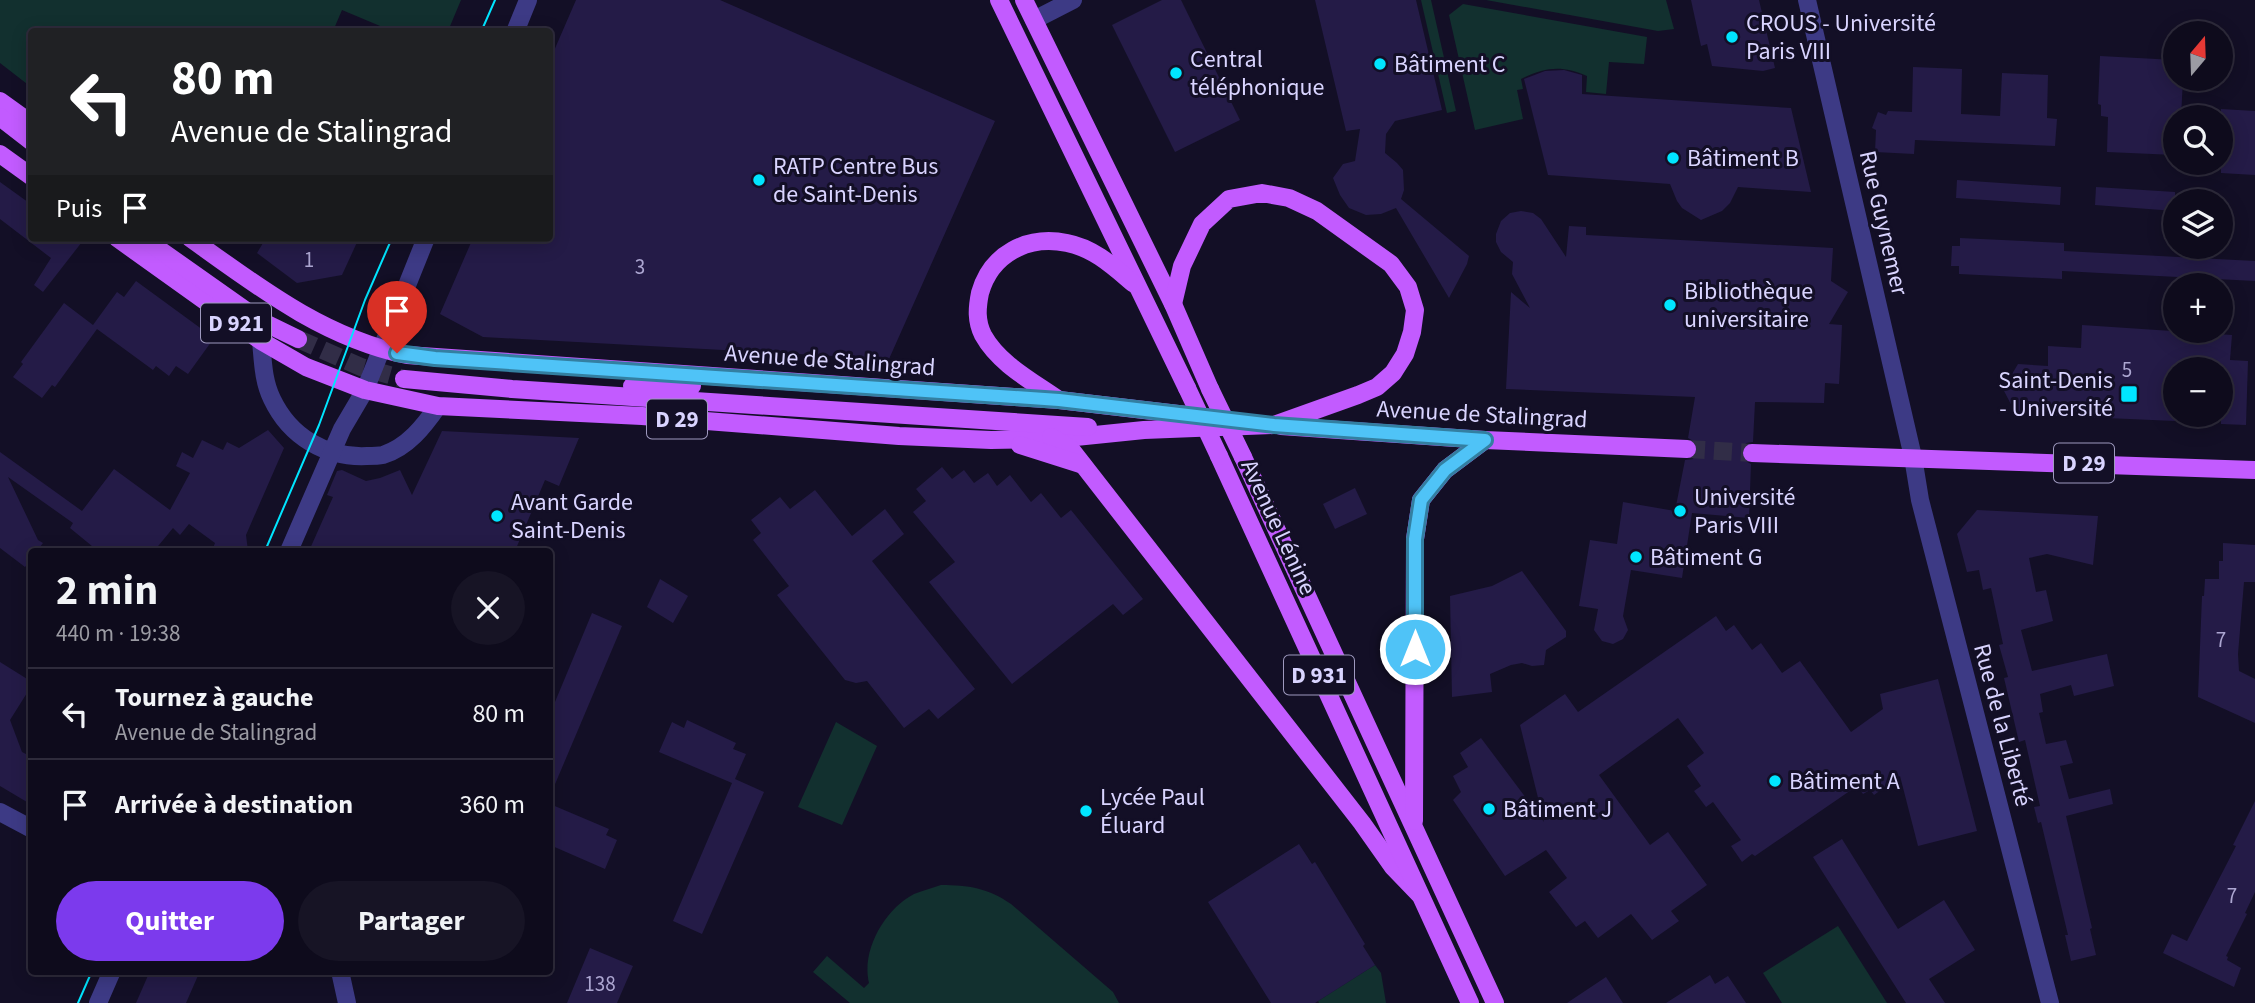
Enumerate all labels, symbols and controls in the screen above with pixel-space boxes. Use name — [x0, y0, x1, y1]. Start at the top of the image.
place label: CROUS - Université Paris VIII — [1746, 6, 1936, 69]
north arrow — [2163, 21, 2233, 91]
map controls — [2163, 21, 2233, 427]
marker: CROUS - Université Paris VIII — [1724, 29, 1740, 45]
place label: Central téléphonique — [1190, 42, 1324, 105]
text: 80 m — [171, 44, 275, 114]
place label: Bâtiment C — [1394, 47, 1505, 82]
icon: left — [56, 56, 147, 147]
marker: Bâtiment C — [1372, 56, 1388, 72]
marker: Central téléphonique — [1168, 65, 1184, 81]
button: search — [2163, 105, 2233, 175]
text: Avenue de Stalingrad — [171, 109, 453, 155]
place label: Bâtiment B — [1687, 141, 1799, 176]
street label: Rue Guynemer — [1850, 147, 1917, 300]
place label: RATP Centre Bus de Saint-Denis — [773, 149, 938, 212]
marker: Bâtiment B — [1665, 150, 1681, 166]
marker: RATP Centre Bus de Saint-Denis — [751, 172, 767, 188]
icon: arrive — [116, 189, 154, 227]
button: layers — [2163, 189, 2233, 259]
text: Puis — [56, 190, 102, 227]
house number: 1 — [304, 245, 314, 275]
house number: 3 — [635, 252, 645, 282]
button: + — [2163, 273, 2233, 343]
place label: Bibliothèque universitaire — [1684, 274, 1813, 337]
pin — [367, 281, 427, 353]
icon: arrive — [378, 292, 416, 330]
marker: Bibliothèque universitaire — [1662, 297, 1678, 313]
road number: D 921 — [201, 304, 271, 342]
street label: Avenue de Stalingrad — [723, 336, 937, 385]
house number: 5 — [2122, 355, 2132, 385]
button: − — [2163, 357, 2233, 427]
place label: Saint-Denis - Université — [1998, 363, 2113, 426]
marker: Saint-Denis - Université — [2119, 384, 2139, 404]
street label: Avenue de Stalingrad — [1376, 391, 1588, 438]
road number: D 29 — [647, 400, 707, 438]
road number: D 29 — [2054, 444, 2114, 482]
street label: Avenue Lénine — [1232, 454, 1325, 601]
place label: Université Paris VIII — [1694, 480, 1795, 543]
place label: Avant Garde Saint-Denis — [511, 485, 633, 548]
marker: Université Paris VIII — [1672, 503, 1688, 519]
marker: Avant Garde Saint-Denis — [489, 508, 505, 524]
place label: Bâtiment G — [1650, 540, 1763, 575]
marker: Bâtiment G — [1628, 549, 1644, 565]
text: 2 min — [56, 561, 158, 621]
button: close — [451, 571, 525, 645]
position arrow — [1378, 612, 1452, 686]
text: 440 m · 19:38 — [56, 617, 180, 650]
house number: 7 — [2216, 625, 2226, 655]
street label: Rue de la Liberté — [1964, 640, 2041, 810]
road number: D 931 — [1284, 656, 1354, 694]
text: Tournez à gauche — [115, 679, 314, 716]
icon: left — [56, 695, 94, 733]
text: 80 m — [472, 695, 525, 732]
text: Avenue de Stalingrad — [115, 716, 317, 749]
place label: Bâtiment A — [1789, 764, 1900, 799]
marker: Bâtiment A — [1767, 773, 1783, 789]
place label: Lycée Paul Éluard — [1100, 780, 1205, 843]
icon: arrive — [56, 786, 94, 824]
text: Arrivée à destination — [115, 786, 353, 823]
text: 360 m — [459, 786, 525, 823]
place label: Bâtiment J — [1503, 792, 1612, 827]
marker: Bâtiment J — [1481, 801, 1497, 817]
marker: Lycée Paul Éluard — [1078, 803, 1094, 819]
button: Quitter — [56, 881, 284, 961]
button: Partager — [298, 881, 525, 961]
house number: 7 — [2227, 881, 2237, 911]
house number: 138 — [584, 969, 616, 999]

